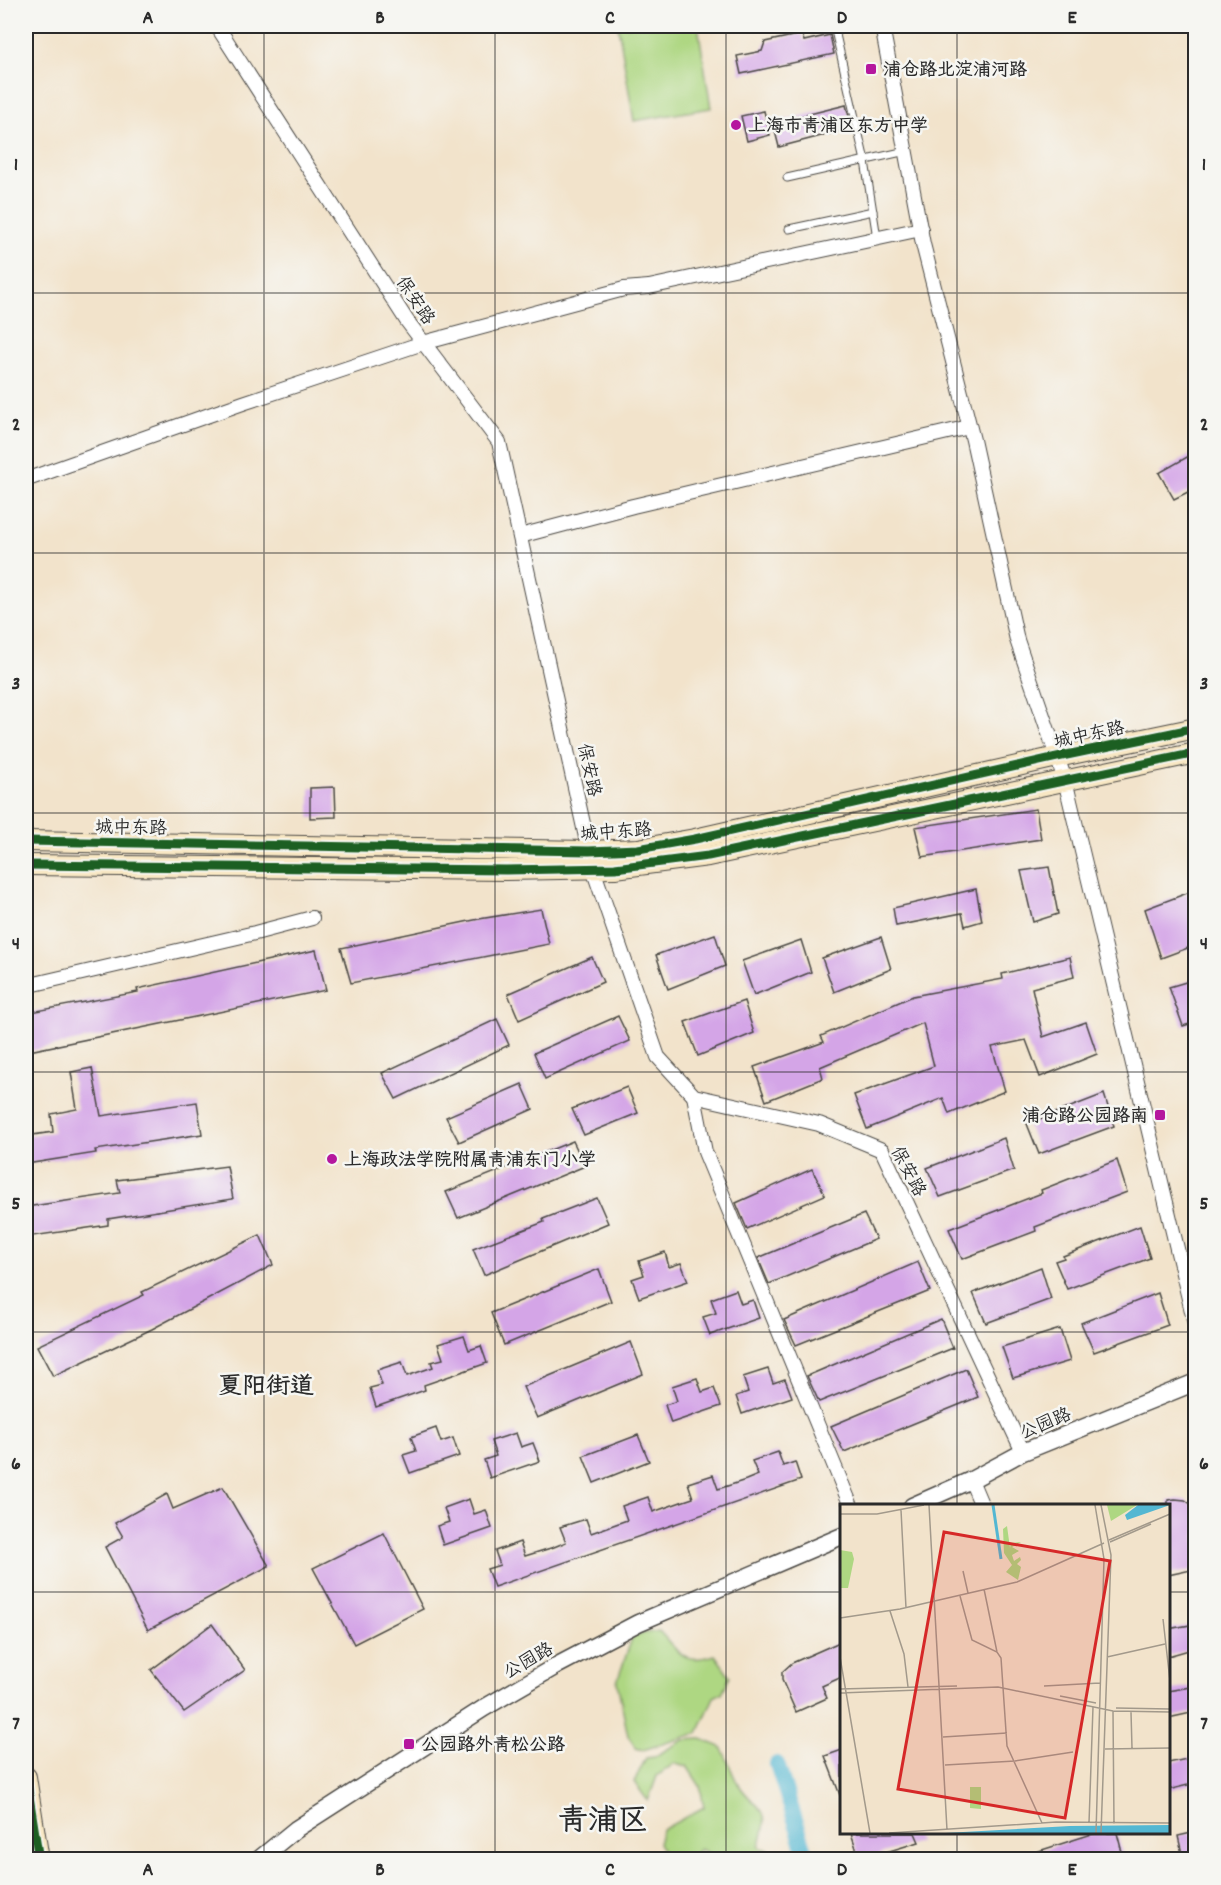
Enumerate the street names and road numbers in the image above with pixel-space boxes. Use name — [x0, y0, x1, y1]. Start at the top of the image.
street label: 保安路 — [388, 272, 439, 331]
street label: 城中东路 — [1052, 717, 1127, 756]
street label: 保安路 — [570, 742, 605, 800]
street label: 城中东路 — [95, 816, 167, 843]
street label: 城中东路 — [579, 819, 653, 848]
street label: 保安路 — [883, 1142, 931, 1202]
street label: 公园路 — [1016, 1403, 1076, 1447]
street label: 公园路 — [500, 1638, 559, 1686]

